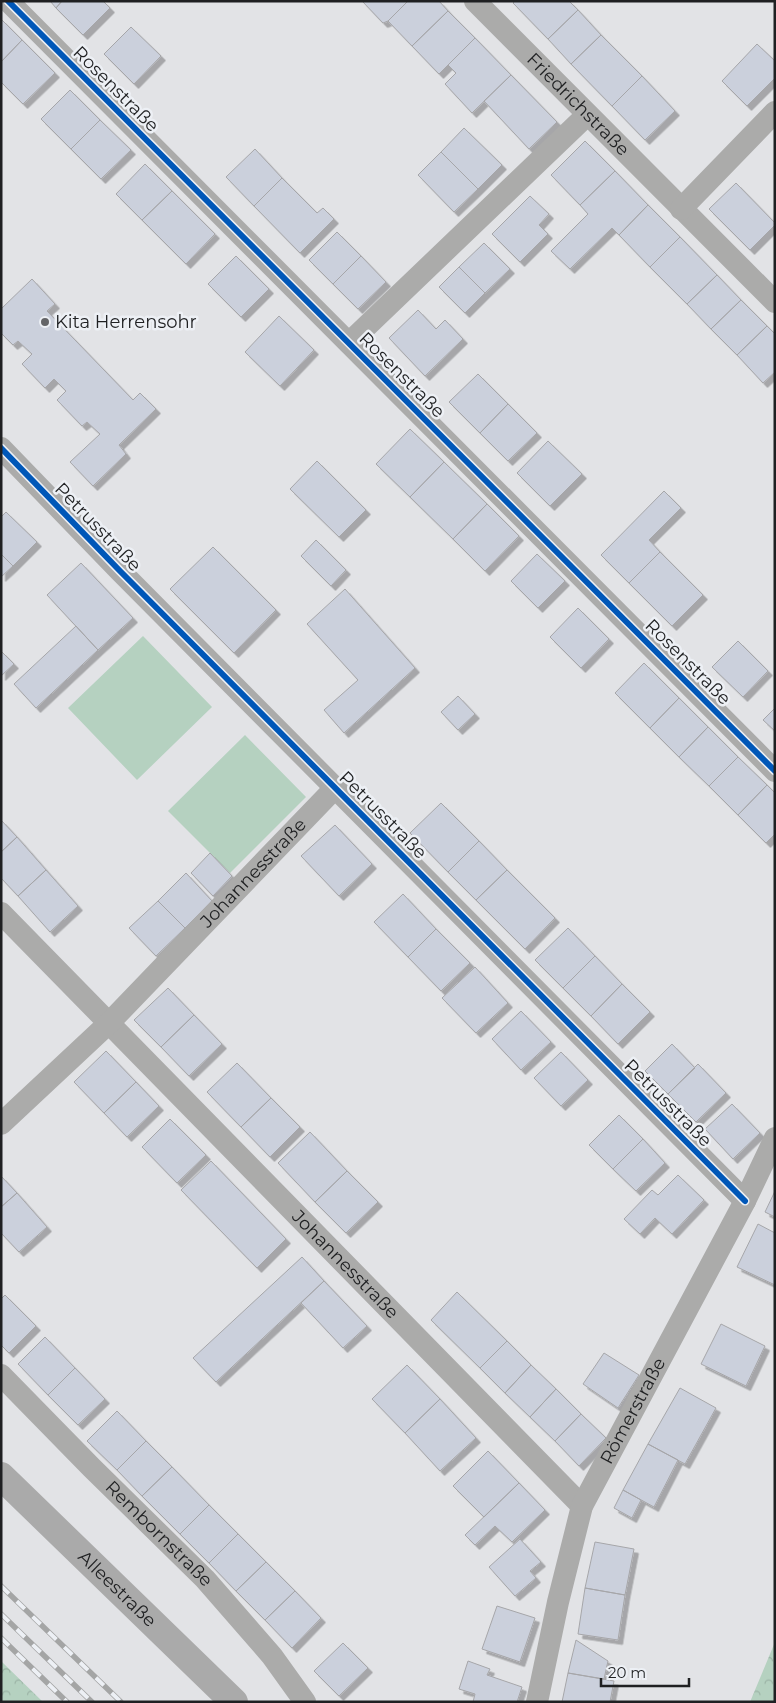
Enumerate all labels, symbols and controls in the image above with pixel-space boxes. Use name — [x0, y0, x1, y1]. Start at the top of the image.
street label: Rosenstraße — [69, 42, 164, 137]
street label: Friedrichstraße — [522, 48, 634, 161]
place label: Kita Herrensohr — [55, 311, 197, 333]
marker: Kita Herrensohr — [39, 316, 51, 328]
street label: Rosenstraße — [355, 328, 450, 423]
street label: Petrusstraße — [50, 478, 146, 576]
street label: Rosenstraße — [641, 615, 736, 710]
street label: Petrusstraße — [335, 767, 432, 864]
street label: Johannesstraße — [195, 814, 311, 933]
street label: Petrusstraße — [620, 1055, 717, 1152]
street label: Johannesstraße — [287, 1205, 403, 1323]
street label: Römerstraße — [595, 1354, 670, 1468]
street label: Rembornstraße — [101, 1476, 218, 1591]
street label: Alleestraße — [74, 1546, 161, 1632]
scale bar — [601, 1656, 688, 1688]
text: 20 m — [608, 1663, 646, 1682]

